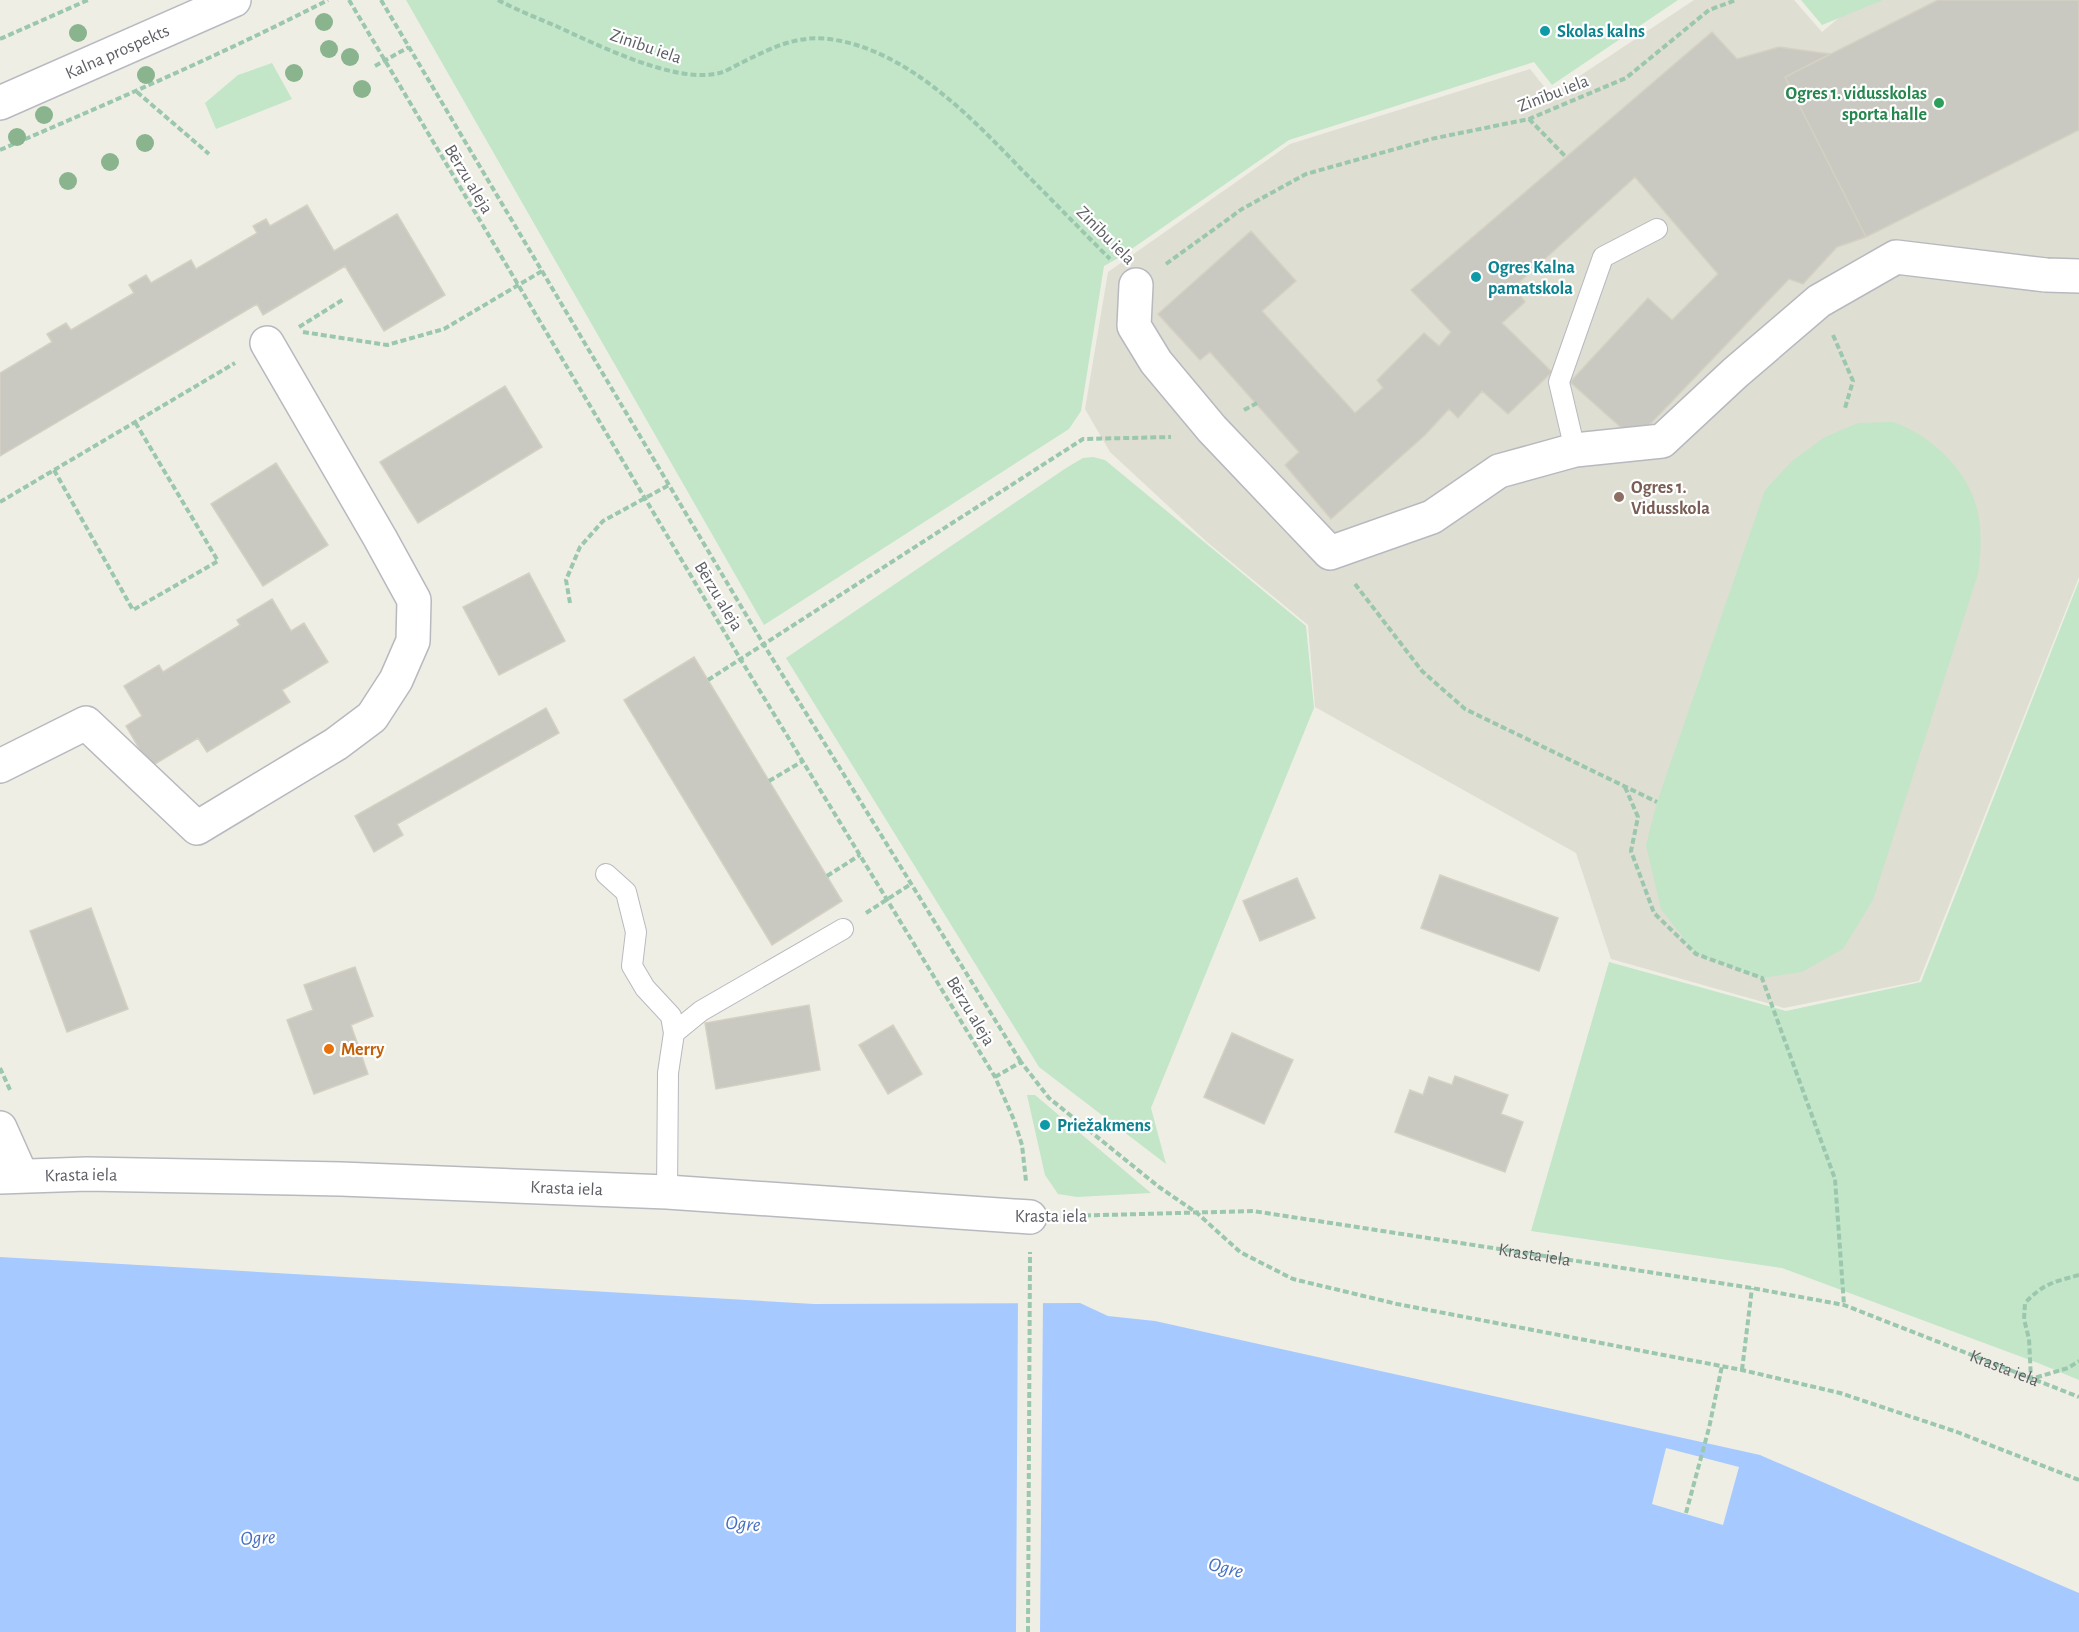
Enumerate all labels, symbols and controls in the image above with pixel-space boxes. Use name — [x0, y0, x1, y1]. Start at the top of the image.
street label: Kalna prospekts — [63, 22, 172, 83]
place label: Skolas kalns — [1557, 23, 1645, 41]
marker: Skolas kalns — [1538, 24, 1552, 38]
street label: Zinību iela — [608, 26, 684, 68]
street label: Zinību iela — [1515, 72, 1591, 116]
place label: Ogres 1. vidusskolas sporta halle — [1786, 85, 1927, 124]
marker: Ogres 1. vidusskolas sporta halle — [1932, 96, 1946, 110]
street label: Bērzu aleja — [441, 142, 496, 217]
street label: Zinību iela — [1073, 203, 1138, 268]
place label: Ogres Kalna pamatskola — [1488, 259, 1575, 298]
marker: Ogres Kalna pamatskola — [1469, 270, 1483, 284]
place label: Ogres 1. Vidusskola — [1631, 479, 1710, 518]
marker: Ogres 1. Vidusskola — [1612, 490, 1626, 504]
street label: Bērzu aleja — [691, 559, 746, 634]
street label: Bērzu aleja — [943, 974, 998, 1049]
place label: Merry — [341, 1041, 385, 1059]
marker: Merry — [322, 1042, 336, 1056]
place label: Priežakmens — [1057, 1117, 1151, 1135]
marker: Priežakmens — [1038, 1118, 1052, 1132]
street label: Krasta iela — [44, 1166, 118, 1185]
street label: Krasta iela — [530, 1179, 603, 1199]
street label: Krasta iela — [1015, 1208, 1087, 1226]
street label: Krasta iela — [1497, 1241, 1572, 1270]
street label: Krasta iela — [1967, 1347, 2041, 1390]
water label: Ogre — [725, 1513, 762, 1535]
water label: Ogre — [240, 1527, 277, 1549]
water label: Ogre — [1206, 1554, 1246, 1582]

